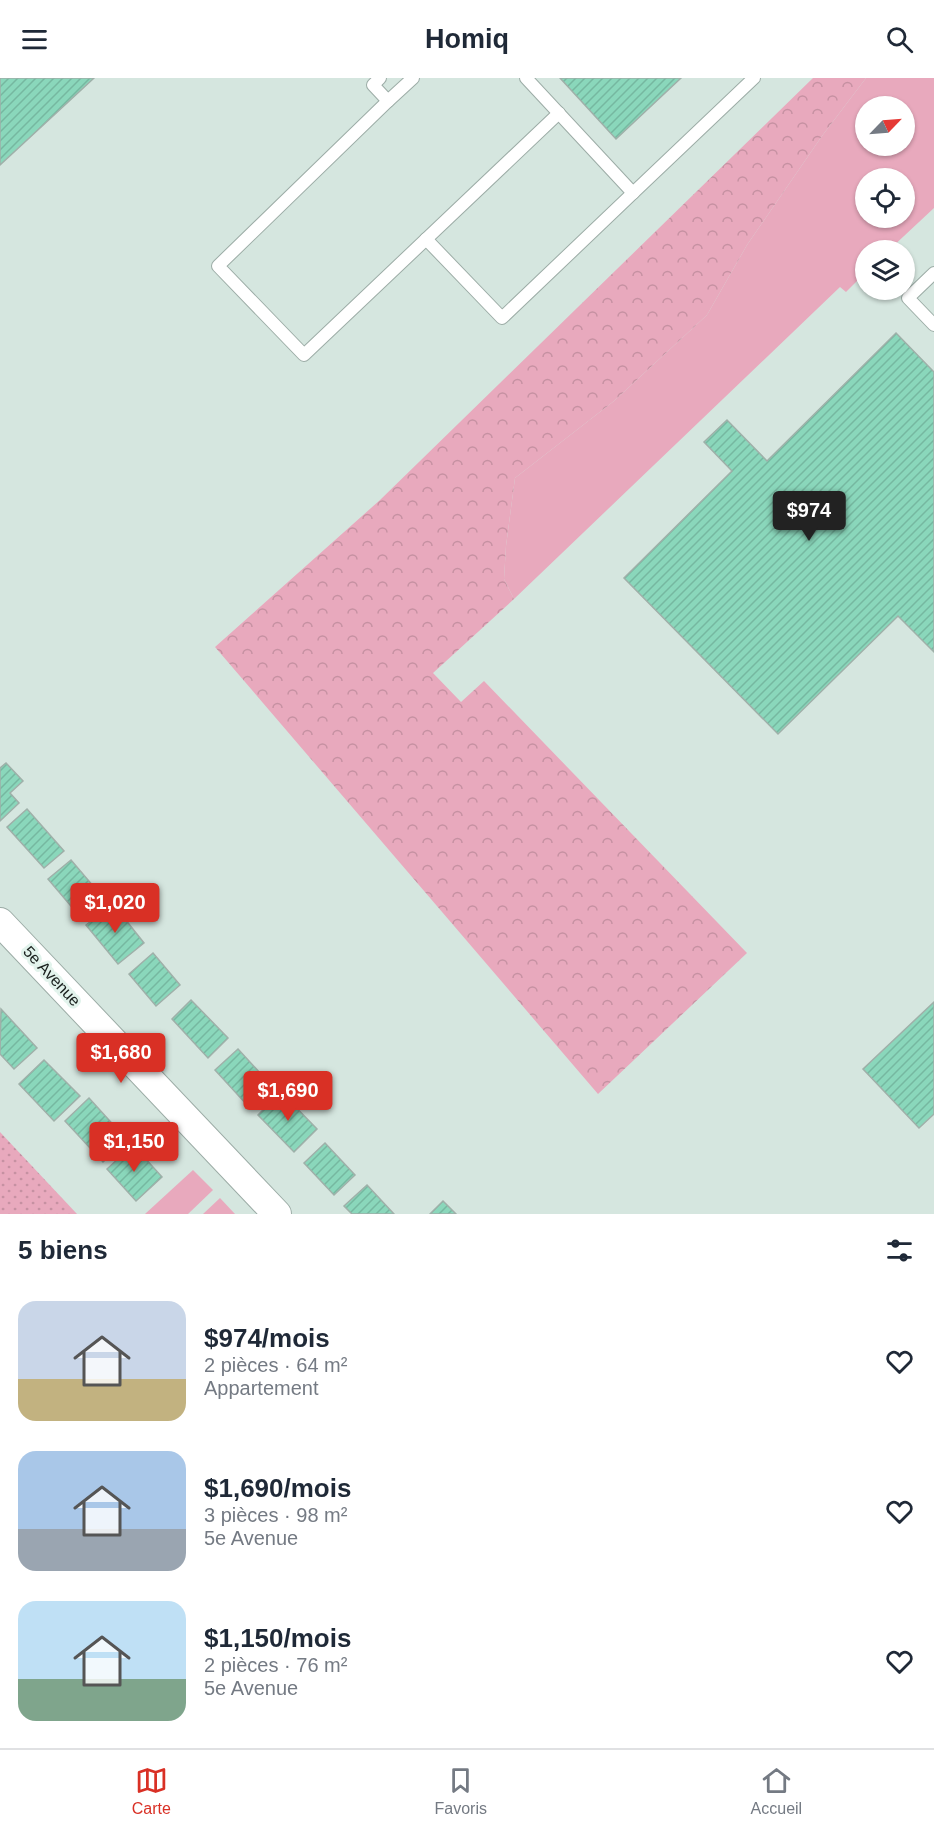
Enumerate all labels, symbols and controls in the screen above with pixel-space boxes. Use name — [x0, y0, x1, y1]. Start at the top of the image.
icon: menu — [18, 23, 51, 56]
icon: search — [883, 23, 916, 56]
text: Homiq — [425, 24, 509, 54]
north arrow — [855, 96, 915, 156]
map controls — [855, 96, 915, 300]
button: locate — [855, 168, 915, 228]
button: layers — [855, 240, 915, 300]
pin: $974 — [773, 491, 845, 542]
text: $974 — [787, 499, 831, 521]
pin: $1,020 — [66, 883, 164, 934]
text: $1,020 — [84, 891, 146, 913]
street label: 5e Avenue — [20, 943, 84, 1009]
pin: $1,680 — [72, 1033, 170, 1084]
text: $1,680 — [90, 1041, 152, 1063]
pin: $1,690 — [239, 1071, 337, 1122]
text: $1,690 — [257, 1079, 319, 1101]
pin: $1,150 — [85, 1122, 183, 1173]
text: $1,150 — [103, 1130, 165, 1152]
icon: filters — [883, 1234, 916, 1267]
text: 5 biens — [18, 1235, 108, 1265]
text: $974/mois — [204, 1323, 330, 1353]
icon: home — [66, 1325, 138, 1397]
icon: heart — [883, 1345, 916, 1378]
text: 2 pièces · 64 m² — [204, 1354, 347, 1376]
text: Appartement — [204, 1377, 319, 1399]
text: $1,690/mois — [204, 1473, 351, 1503]
icon: home — [66, 1475, 138, 1547]
icon: heart — [883, 1495, 916, 1528]
text: 3 pièces · 98 m² — [204, 1504, 347, 1526]
text: 5e Avenue — [204, 1527, 298, 1549]
text: $1,150/mois — [204, 1623, 351, 1653]
icon: home — [66, 1625, 138, 1697]
icon: heart — [883, 1645, 916, 1678]
text: 2 pièces · 76 m² — [204, 1654, 347, 1676]
text: 5e Avenue — [204, 1677, 298, 1699]
tab: Carte — [132, 1764, 171, 1818]
tab: Favoris — [435, 1764, 487, 1818]
tab: Accueil — [751, 1764, 802, 1818]

